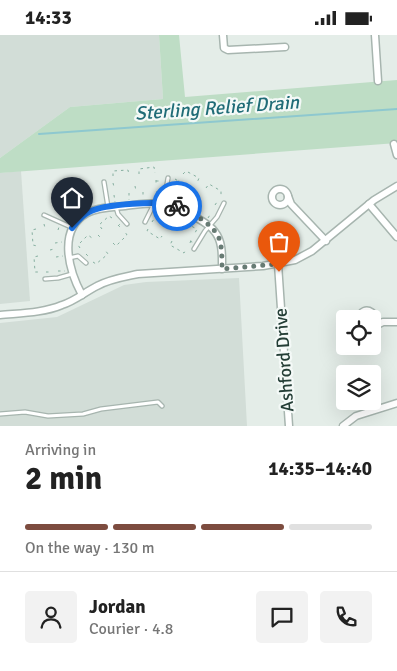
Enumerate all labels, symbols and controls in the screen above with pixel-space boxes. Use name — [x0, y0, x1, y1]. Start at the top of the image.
text: 14:33 — [25, 6, 72, 30]
water label: Sterling Relief Drain — [134, 90, 300, 126]
pin — [51, 177, 93, 228]
courier — [152, 181, 202, 231]
icon: home — [58, 184, 86, 212]
icon: bike — [163, 192, 191, 220]
pin — [258, 221, 300, 272]
icon: bag — [265, 228, 293, 256]
street label: Ashford Drive — [269, 307, 299, 413]
map controls — [336, 310, 381, 410]
button: locate — [336, 310, 381, 355]
button: layers — [336, 365, 381, 410]
text: Arriving in — [25, 440, 96, 460]
text: 14:35–14:40 — [268, 457, 372, 481]
text: 2 min — [25, 459, 102, 498]
text: On the way · 130 m — [25, 538, 155, 558]
button: person — [25, 591, 77, 643]
button: chat — [256, 591, 308, 643]
button: phone — [320, 591, 372, 643]
text: Jordan — [89, 595, 146, 619]
text: Courier · 4.8 — [89, 619, 173, 639]

